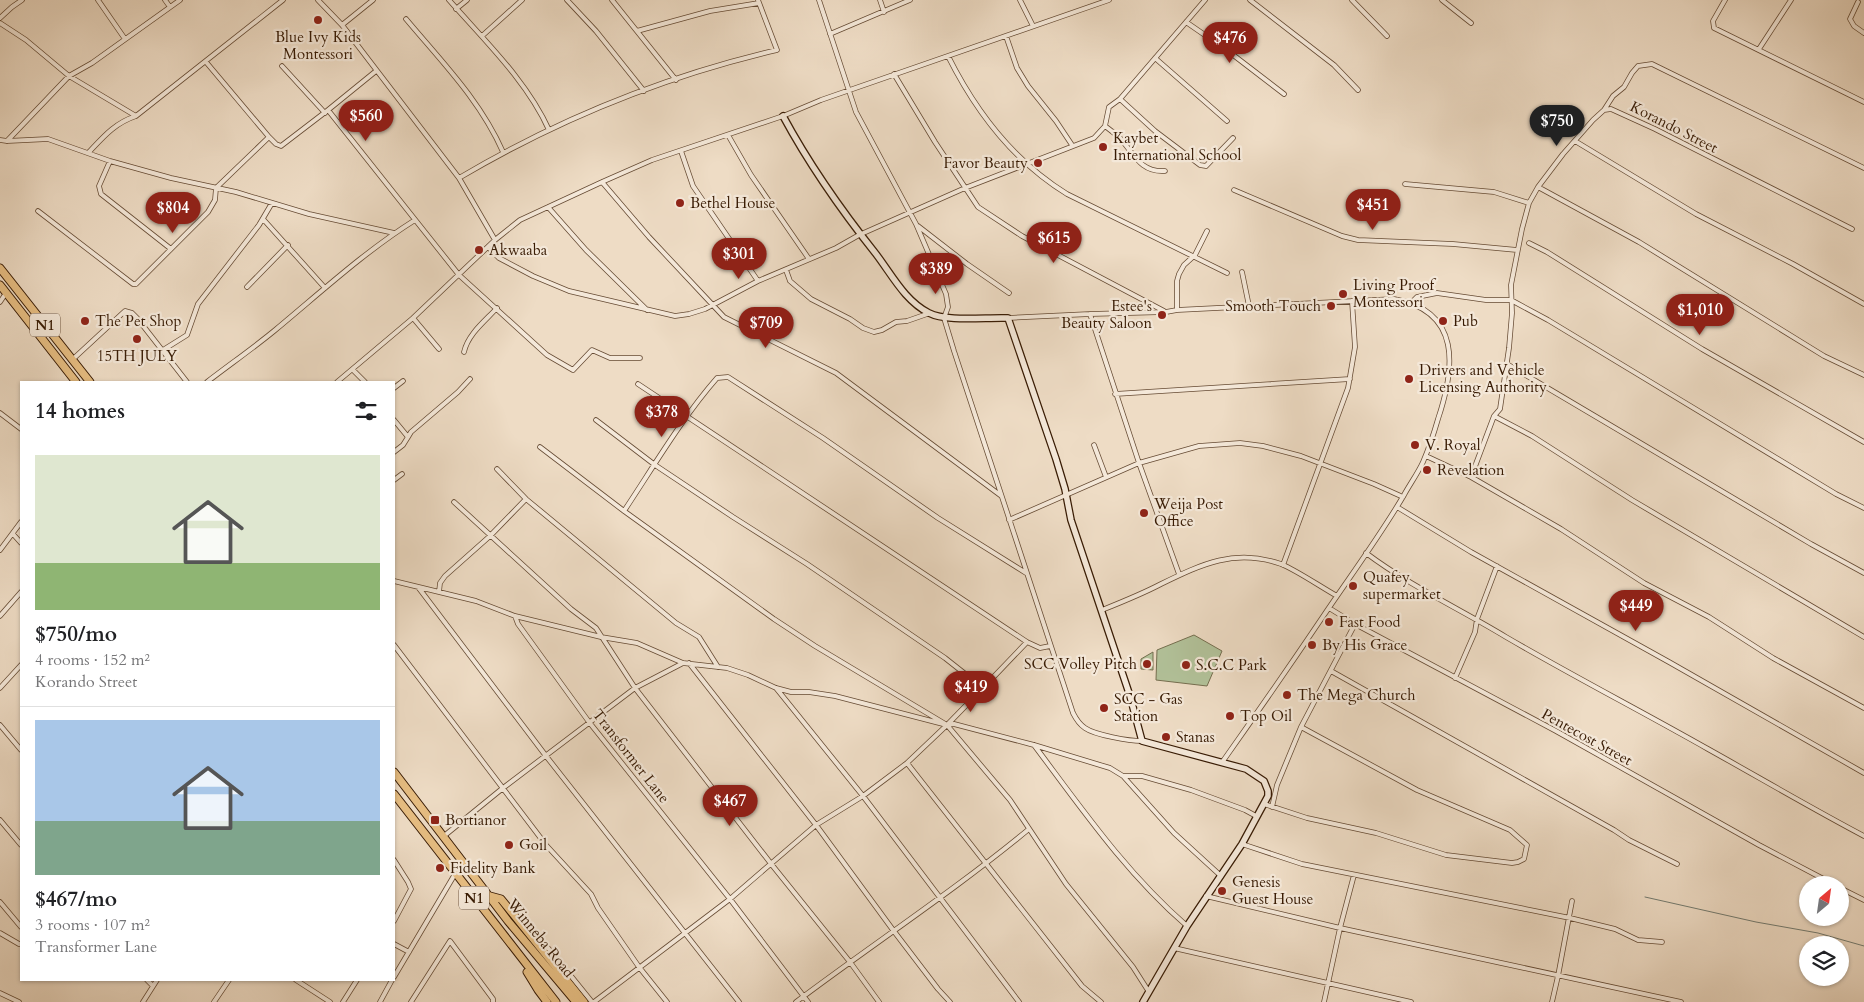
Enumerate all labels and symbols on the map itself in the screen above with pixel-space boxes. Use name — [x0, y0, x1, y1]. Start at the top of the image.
marker: Blue Ivy Kids Montessori — [312, 14, 324, 26]
pin: $476 — [1200, 22, 1260, 64]
place label: Blue Ivy Kids Montessori — [275, 27, 361, 64]
street label: Korando Street — [1627, 96, 1722, 158]
pin: $560 — [336, 100, 396, 142]
pin: $750 — [1527, 104, 1587, 147]
place label: Kaybet International School — [1113, 128, 1241, 165]
marker: Kaybet International School — [1097, 141, 1109, 153]
place label: Favor Beauty — [943, 153, 1028, 173]
marker: Favor Beauty — [1032, 157, 1044, 169]
pin: $451 — [1343, 188, 1403, 231]
pin: $804 — [143, 192, 203, 234]
place label: Bethel House — [690, 193, 776, 213]
marker: Bethel House — [674, 197, 686, 209]
pin: $615 — [1024, 222, 1084, 264]
pin: $301 — [709, 238, 769, 280]
place label: Akwaaba — [489, 240, 548, 260]
marker: Akwaaba — [473, 244, 485, 256]
pin: $389 — [906, 252, 966, 295]
place label: Living Proof Montessori — [1353, 275, 1437, 312]
marker: Living Proof Montessori — [1337, 288, 1349, 300]
pin: $1,010 — [1659, 294, 1741, 336]
place label: Estee's Beauty Saloon — [1061, 296, 1152, 333]
place label: Smooth Touch — [1225, 296, 1322, 316]
marker: Smooth Touch — [1325, 300, 1337, 312]
pin: $709 — [736, 306, 796, 349]
marker: Estee's Beauty Saloon — [1156, 309, 1168, 321]
place label: The Pet Shop — [95, 311, 181, 331]
place label: Pub — [1453, 311, 1478, 331]
road number: N1 — [30, 314, 60, 336]
marker: The Pet Shop — [79, 315, 91, 327]
marker: Pub — [1437, 315, 1449, 327]
marker: 15TH JULY — [131, 333, 143, 345]
place label: 15TH JULY — [97, 346, 178, 366]
place label: Drivers and Vehicle Licensing Authority — [1419, 360, 1547, 397]
marker: Drivers and Vehicle Licensing Authority — [1403, 373, 1415, 385]
pin: $378 — [632, 396, 692, 438]
place label: V. Royal — [1425, 435, 1481, 455]
marker: V. Royal — [1409, 439, 1421, 451]
place label: Revelation — [1437, 460, 1505, 480]
marker: Revelation — [1421, 464, 1433, 476]
place label: Weija Post Office — [1153, 494, 1223, 531]
marker: Weija Post Office — [1138, 507, 1150, 519]
place label: Quafey supermarket — [1363, 567, 1441, 604]
marker: Quafey supermarket — [1347, 580, 1359, 592]
pin: $449 — [1606, 590, 1666, 632]
place label: Fast Food — [1339, 612, 1401, 632]
marker: Fast Food — [1323, 616, 1335, 628]
place label: By His Grace — [1322, 635, 1408, 655]
marker: By His Grace — [1306, 639, 1318, 651]
place label: SCC Volley Pitch — [1024, 654, 1138, 674]
place label: S.C.C Park — [1196, 655, 1267, 675]
marker: SCC Volley Pitch — [1141, 658, 1153, 670]
marker: S.C.C Park — [1180, 659, 1192, 671]
pin: $419 — [941, 670, 1001, 713]
place label: The Mega Church — [1297, 685, 1416, 705]
place label: SCC - Gas Station — [1114, 689, 1183, 726]
marker: The Mega Church — [1281, 689, 1293, 701]
marker: SCC - Gas Station — [1098, 702, 1110, 714]
street label: Pentecost Street — [1538, 704, 1636, 770]
street label: Transformer Lane — [588, 705, 674, 807]
place label: Top Oil — [1240, 706, 1292, 726]
marker: Top Oil — [1224, 710, 1236, 722]
place label: Stanas — [1176, 727, 1215, 747]
marker: Stanas — [1160, 731, 1172, 743]
pin: $467 — [700, 784, 760, 827]
place label: Bortianor — [445, 810, 507, 830]
marker: Bortianor — [429, 814, 441, 826]
place label: Goil — [519, 835, 547, 855]
marker: Goil — [503, 839, 515, 851]
place label: Fidelity Bank — [450, 858, 536, 878]
marker: Fidelity Bank — [434, 862, 446, 874]
place label: Genesis Guest House — [1232, 872, 1314, 909]
north arrow — [1799, 876, 1849, 926]
marker: Genesis Guest House — [1216, 885, 1228, 897]
road number: N1 — [459, 886, 489, 910]
street label: Winneba Road — [502, 894, 579, 982]

